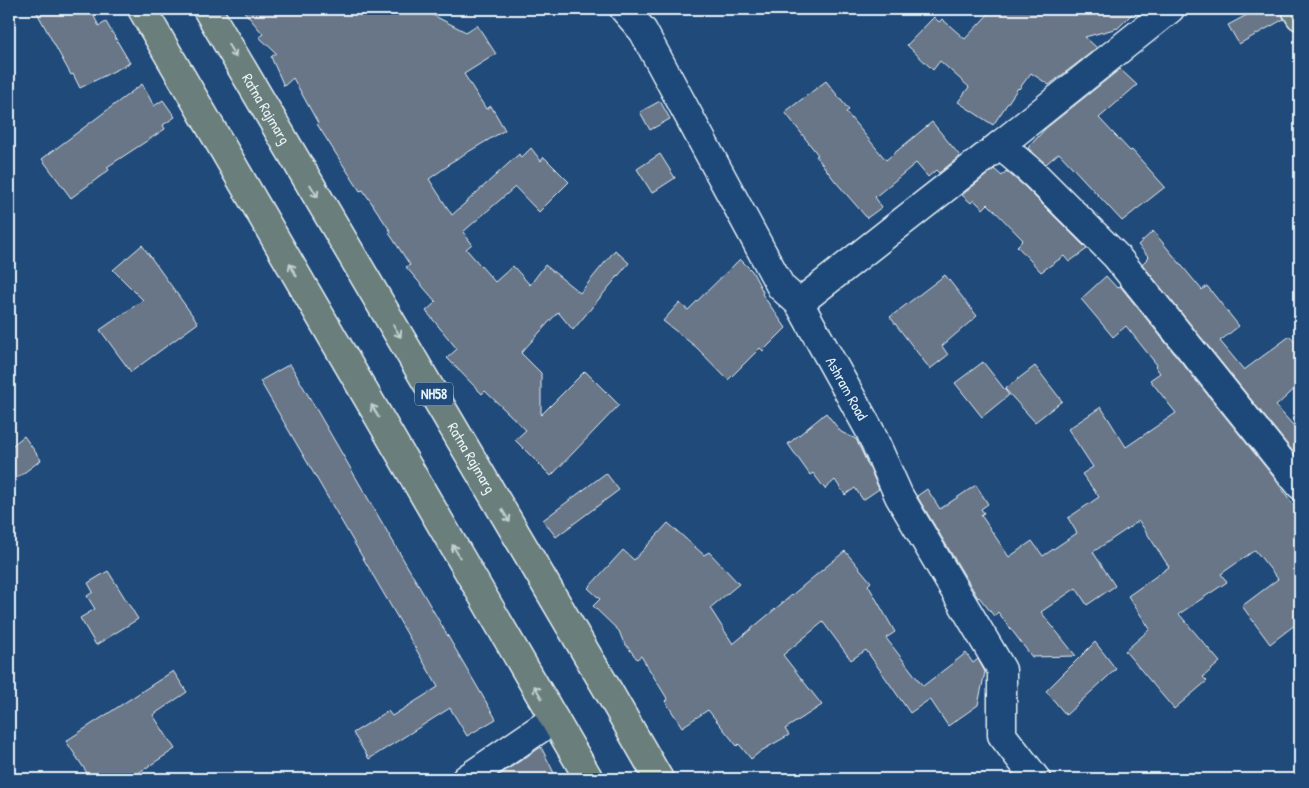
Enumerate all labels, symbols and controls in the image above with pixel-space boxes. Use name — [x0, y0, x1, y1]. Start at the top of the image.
one-way arrow — [227, 43, 237, 57]
street label: Ratna Rajmarg — [237, 69, 295, 148]
one-way arrow — [310, 183, 320, 197]
one-way arrow — [288, 263, 298, 278]
one-way arrow — [392, 323, 402, 337]
street label: Ashram Road — [821, 353, 873, 424]
road number: NH58 — [415, 382, 453, 406]
one-way arrow — [369, 404, 379, 418]
street label: Ratna Rajmarg — [443, 418, 501, 497]
one-way arrow — [501, 508, 511, 523]
one-way arrow — [451, 545, 461, 559]
one-way arrow — [532, 685, 542, 699]

